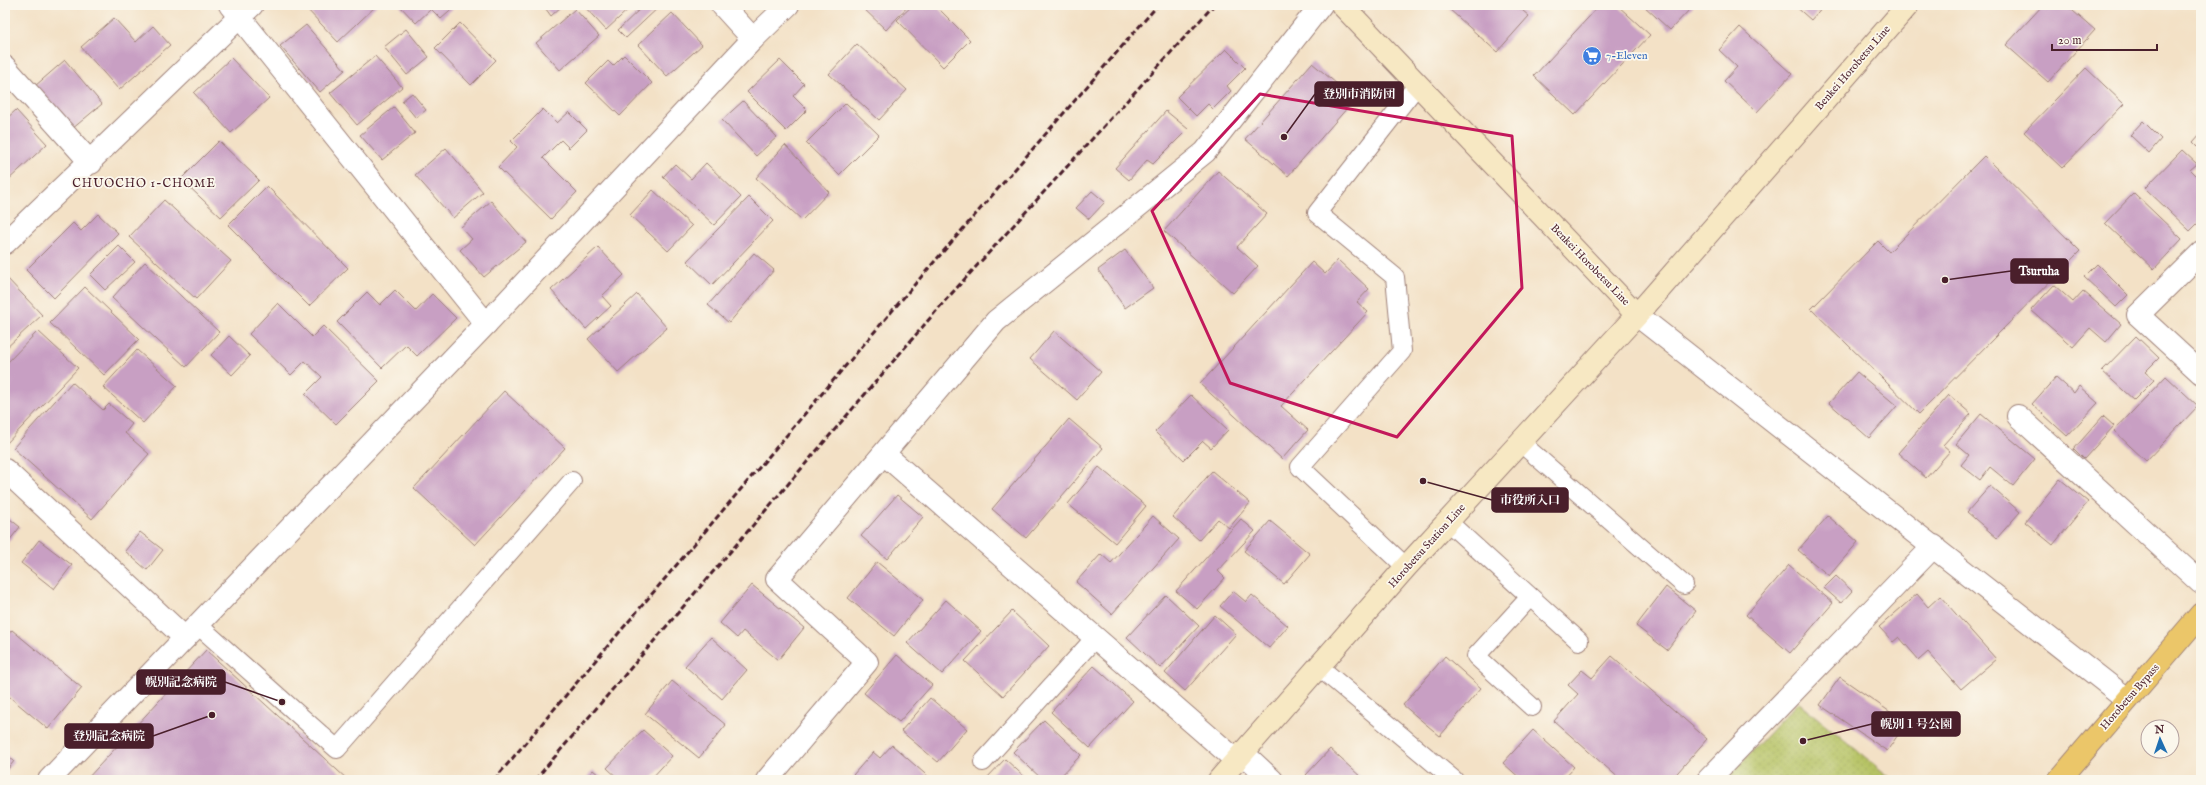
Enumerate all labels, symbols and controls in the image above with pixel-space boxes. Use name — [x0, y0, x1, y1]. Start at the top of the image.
street label: Benkei Horobetsu Line — [1812, 23, 1894, 113]
scale bar — [2052, 26, 2157, 52]
text: 20 m — [2058, 33, 2081, 48]
supermarket icon: 7-Eleven — [1581, 45, 1603, 67]
place label: 7-Eleven — [1606, 49, 1648, 63]
callout: 登別市消防団 — [1315, 82, 1403, 106]
text: 登別市消防団 — [1323, 87, 1395, 102]
district label: CHUOCHO 1-CHOME — [72, 176, 216, 191]
street label: Benkei Horobetsu Line — [1547, 221, 1633, 309]
callout: Tsuruha — [2011, 259, 2068, 283]
text: Tsuruha — [2018, 264, 2060, 279]
callout: 市役所入口 — [1492, 488, 1568, 512]
text: 市役所入口 — [1500, 493, 1560, 508]
street label: Horobetsu Station Line — [1386, 501, 1468, 591]
street label: Horobetsu Bypass — [2098, 661, 2163, 733]
callout: 幌別記念病院 — [137, 670, 225, 694]
text: 幌別記念病院 — [145, 675, 217, 690]
callout: 幌別１号公園 — [1872, 712, 1960, 736]
text: 幌別１号公園 — [1880, 717, 1952, 732]
north arrow — [2140, 719, 2180, 759]
text: N — [2153, 723, 2165, 737]
callout: 登別記念病院 — [65, 724, 153, 748]
text: 登別記念病院 — [73, 729, 145, 744]

